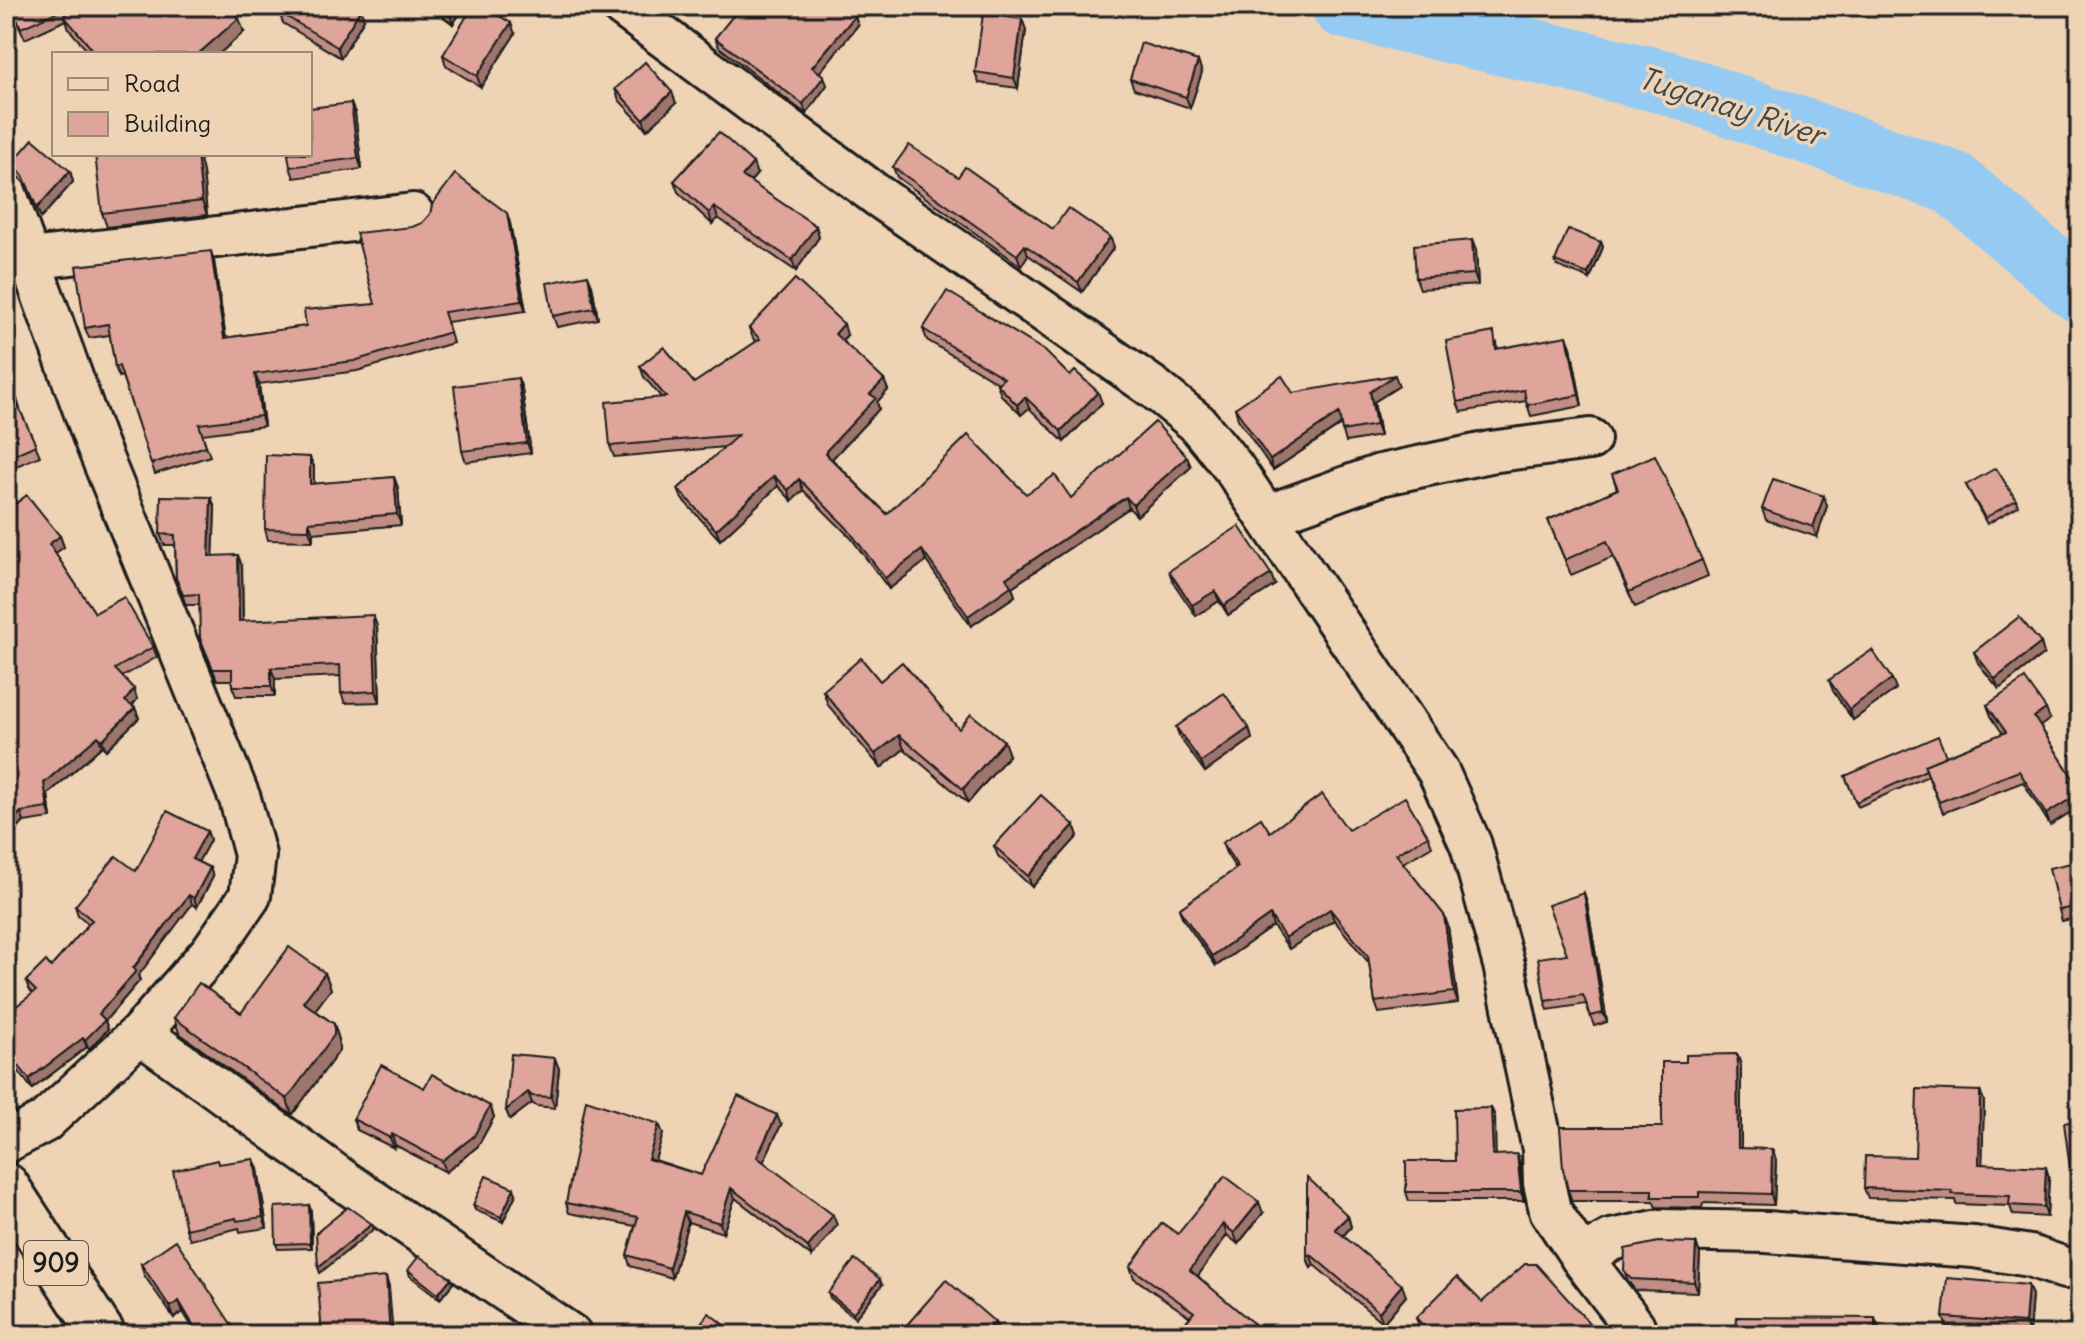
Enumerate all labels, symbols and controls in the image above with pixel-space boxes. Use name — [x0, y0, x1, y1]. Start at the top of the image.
legend — [52, 52, 312, 156]
water label: Tuganay River — [1634, 58, 1832, 155]
text: Road — [124, 68, 180, 98]
text: Building — [124, 108, 211, 138]
road number: 909 — [24, 1241, 88, 1285]

